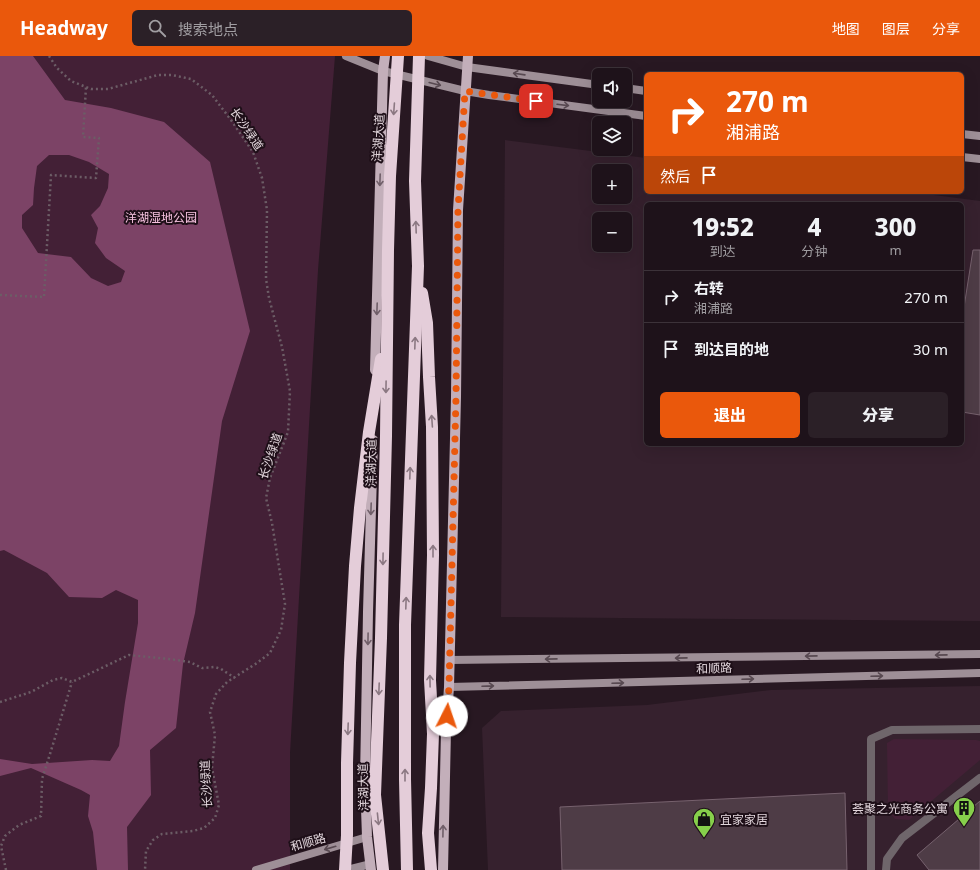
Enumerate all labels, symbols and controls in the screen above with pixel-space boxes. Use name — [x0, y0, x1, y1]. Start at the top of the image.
search box — [132, 10, 412, 46]
text: Headway — [20, 15, 108, 41]
icon: search — [146, 17, 168, 39]
text: 搜索地点 — [178, 19, 238, 39]
text: 地图 — [832, 19, 860, 38]
text: 图层 — [882, 19, 910, 38]
text: 分享 — [932, 19, 960, 38]
map controls — [592, 68, 632, 252]
button: sound — [592, 68, 632, 108]
one-way arrow — [513, 70, 526, 78]
one-way arrow — [428, 80, 441, 88]
text: 270 m — [726, 82, 809, 120]
pin — [519, 84, 553, 118]
icon: right — [660, 88, 712, 140]
icon: arrive — [525, 90, 547, 112]
one-way arrow — [556, 101, 569, 109]
one-way arrow — [391, 102, 398, 115]
street label: 长沙绿道 — [227, 104, 267, 154]
street label: 洋湖大道 — [368, 113, 388, 163]
button: layers — [592, 116, 632, 156]
text: 湘浦路 — [726, 120, 780, 144]
button: + — [592, 164, 632, 204]
icon: arrive — [698, 164, 720, 186]
text: 然后 — [660, 166, 690, 186]
one-way arrow — [377, 173, 384, 186]
park label: 洋湖湿地公园 — [125, 209, 197, 226]
text: 19:52 — [692, 210, 754, 243]
text: 4 — [807, 210, 821, 243]
text: 300 — [875, 210, 916, 243]
button: − — [592, 212, 632, 252]
one-way arrow — [413, 221, 420, 234]
text: m — [890, 241, 902, 259]
text: 到达 — [710, 242, 736, 260]
text: 分钟 — [801, 242, 827, 260]
text: 右转 — [694, 278, 724, 298]
icon: right — [660, 286, 682, 308]
text: 270 m — [904, 287, 948, 307]
text: 湘浦路 — [694, 299, 733, 317]
one-way arrow — [373, 302, 380, 315]
one-way arrow — [411, 337, 419, 350]
icon: arrive — [660, 338, 682, 360]
text: 到达目的地 — [694, 339, 769, 359]
text: 30 m — [913, 339, 948, 359]
one-way arrow — [382, 380, 390, 393]
button: 退出 — [660, 392, 800, 438]
button: 分享 — [808, 392, 948, 438]
one-way arrow — [428, 415, 435, 428]
street label: 长沙绿道 — [254, 431, 286, 481]
street label: 洋湖大道 — [362, 439, 380, 487]
one-way arrow — [407, 467, 414, 480]
one-way arrow — [367, 502, 375, 515]
one-way arrow — [429, 545, 437, 558]
one-way arrow — [379, 552, 386, 565]
one-way arrow — [402, 597, 410, 610]
one-way arrow — [364, 632, 371, 645]
one-way arrow — [935, 651, 948, 659]
one-way arrow — [805, 652, 818, 660]
one-way arrow — [675, 654, 688, 662]
one-way arrow — [545, 655, 558, 663]
street label: 和顺路 — [696, 659, 732, 677]
one-way arrow — [871, 672, 884, 680]
one-way arrow — [426, 675, 434, 688]
one-way arrow — [741, 676, 754, 683]
one-way arrow — [611, 679, 624, 687]
one-way arrow — [375, 682, 383, 695]
one-way arrow — [481, 682, 494, 690]
position arrow — [426, 695, 468, 737]
one-way arrow — [344, 722, 352, 735]
street label: 长沙绿道 — [196, 760, 216, 808]
street label: 洋湖大道 — [354, 763, 372, 811]
one-way arrow — [401, 769, 409, 782]
building icon: 荟聚之光商务公寓 — [951, 795, 977, 828]
place label: 荟聚之光商务公寓 — [852, 800, 948, 817]
shop icon: 宜家家居 — [691, 806, 717, 839]
place label: 宜家家居 — [720, 811, 768, 828]
one-way arrow — [374, 812, 381, 825]
one-way arrow — [440, 825, 447, 838]
street label: 和顺路 — [288, 829, 328, 855]
one-way arrow — [323, 845, 336, 852]

